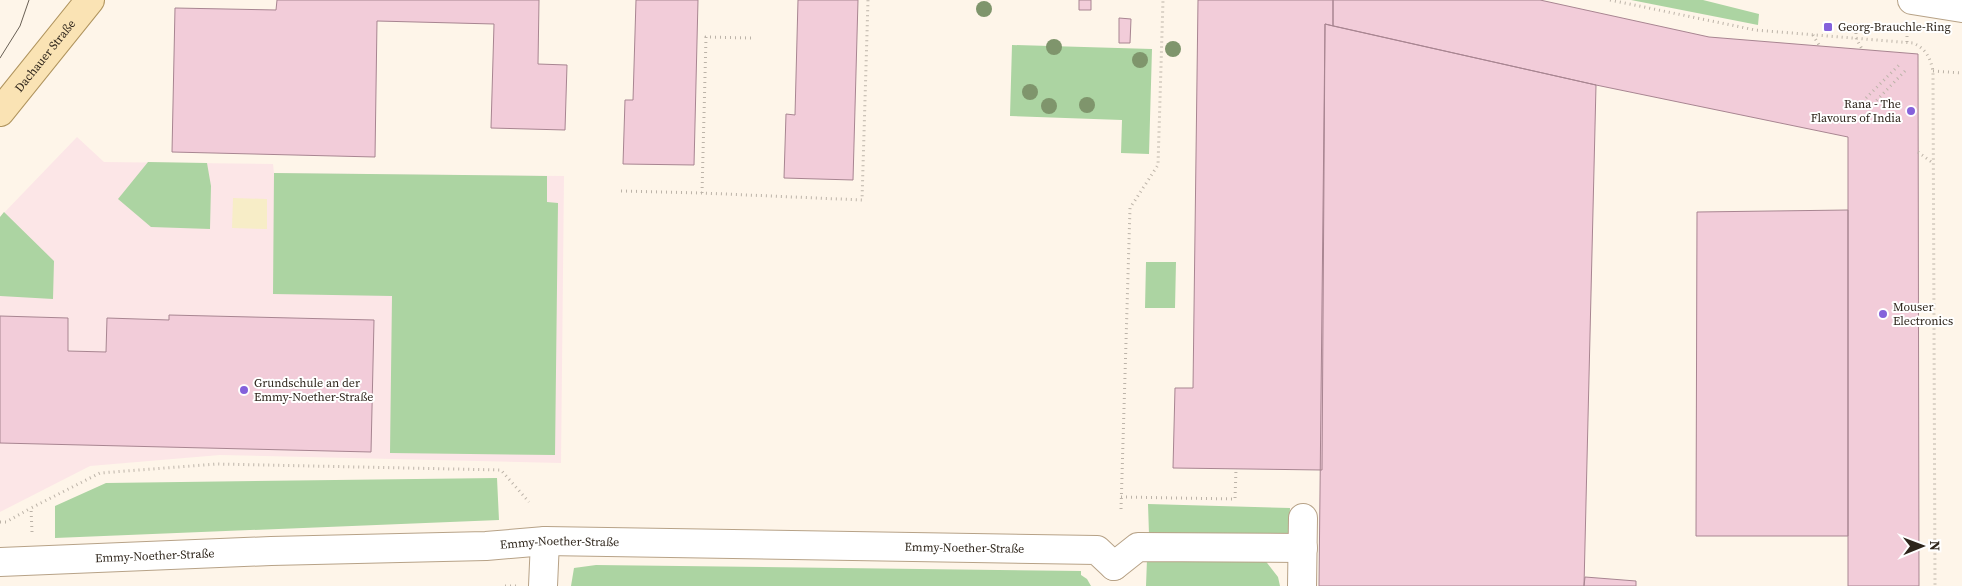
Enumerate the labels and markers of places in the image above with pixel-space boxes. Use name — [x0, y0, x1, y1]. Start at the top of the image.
place label: Georg-Brauchle-Ring — [1838, 19, 1951, 35]
marker: Georg-Brauchle-Ring — [1822, 21, 1834, 33]
place label: Rana - The Flavours of India — [1811, 96, 1902, 126]
marker: Rana - The Flavours of India — [1905, 105, 1917, 117]
place label: Mouser Electronics — [1893, 299, 1953, 329]
marker: Mouser Electronics — [1877, 308, 1889, 320]
place label: Grundschule an der Emmy-Noether-Straße — [254, 375, 373, 405]
marker: Grundschule an der Emmy-Noether-Straße — [238, 384, 250, 396]

